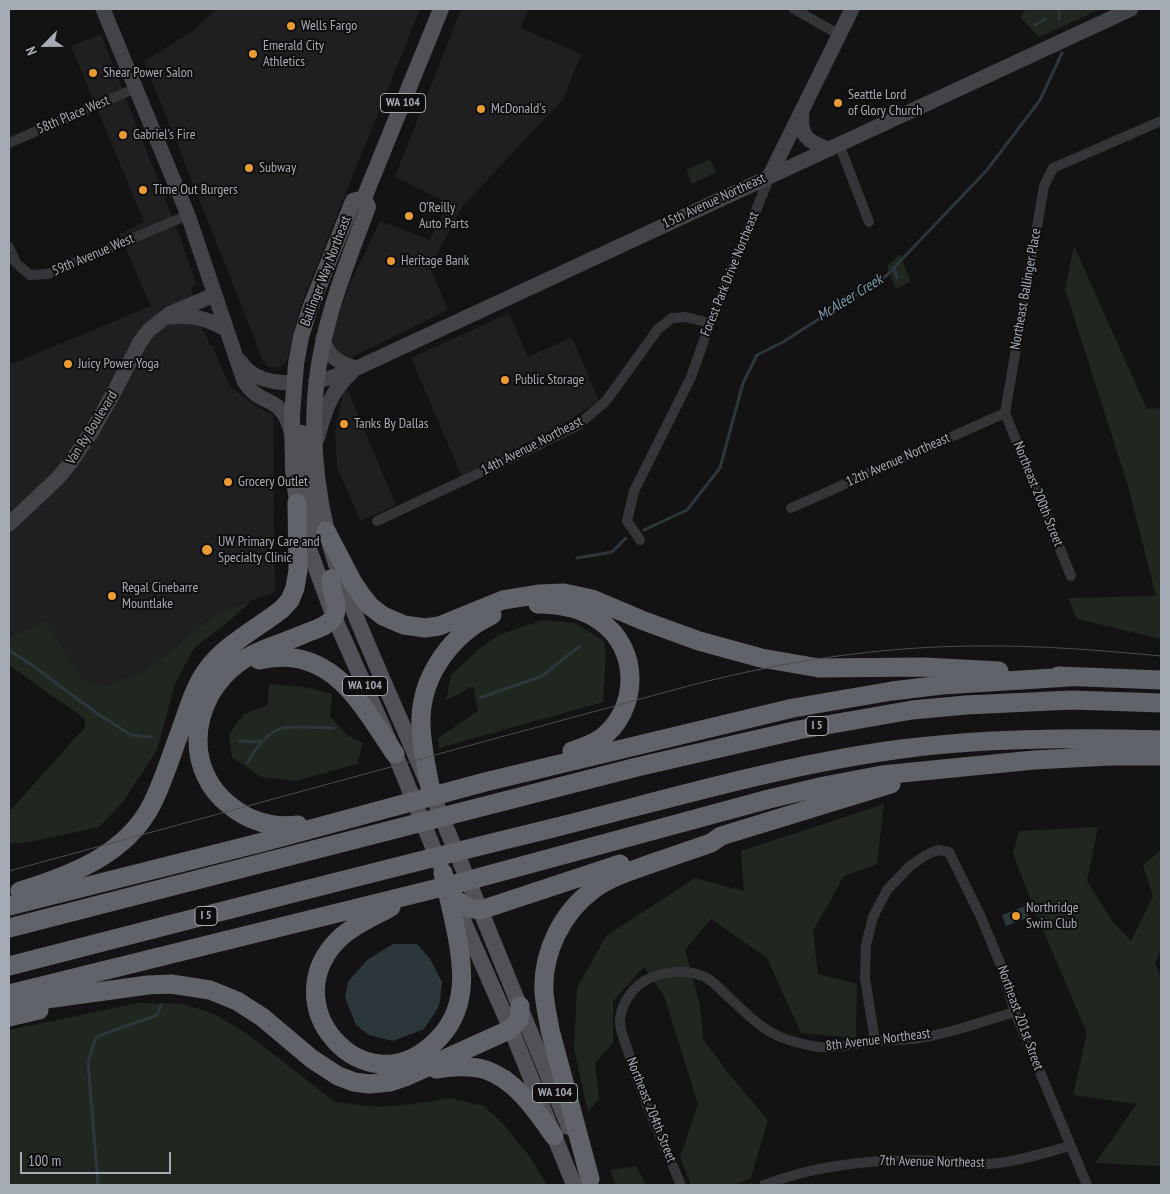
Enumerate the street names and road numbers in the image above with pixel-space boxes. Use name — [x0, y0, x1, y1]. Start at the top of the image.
street label: 58th Place West — [34, 92, 112, 138]
road number: WA 104 — [380, 94, 426, 112]
street label: 15th Avenue Northeast — [660, 170, 768, 232]
street label: Forest Park Drive Northeast — [697, 209, 763, 339]
street label: Ballinger Way Northeast — [297, 213, 355, 329]
street label: Northeast Ballinger Place — [1007, 227, 1045, 351]
street label: 59th Avenue West — [50, 230, 136, 280]
street label: Van Ry Boulevard — [63, 388, 121, 468]
street label: 14th Avenue Northeast — [478, 413, 586, 479]
street label: 12th Avenue Northeast — [844, 430, 952, 490]
street label: Northeast 200th Street — [1009, 439, 1067, 549]
road number: WA 104 — [342, 676, 388, 696]
road number: I 5 — [806, 716, 828, 736]
road number: I 5 — [195, 906, 217, 926]
street label: Northeast 201st Street — [993, 963, 1047, 1073]
street label: 8th Avenue Northeast — [825, 1025, 931, 1055]
street label: Northeast 204th Street — [622, 1055, 680, 1165]
road number: WA 104 — [532, 1084, 578, 1102]
street label: 7th Avenue Northeast — [879, 1153, 985, 1171]

